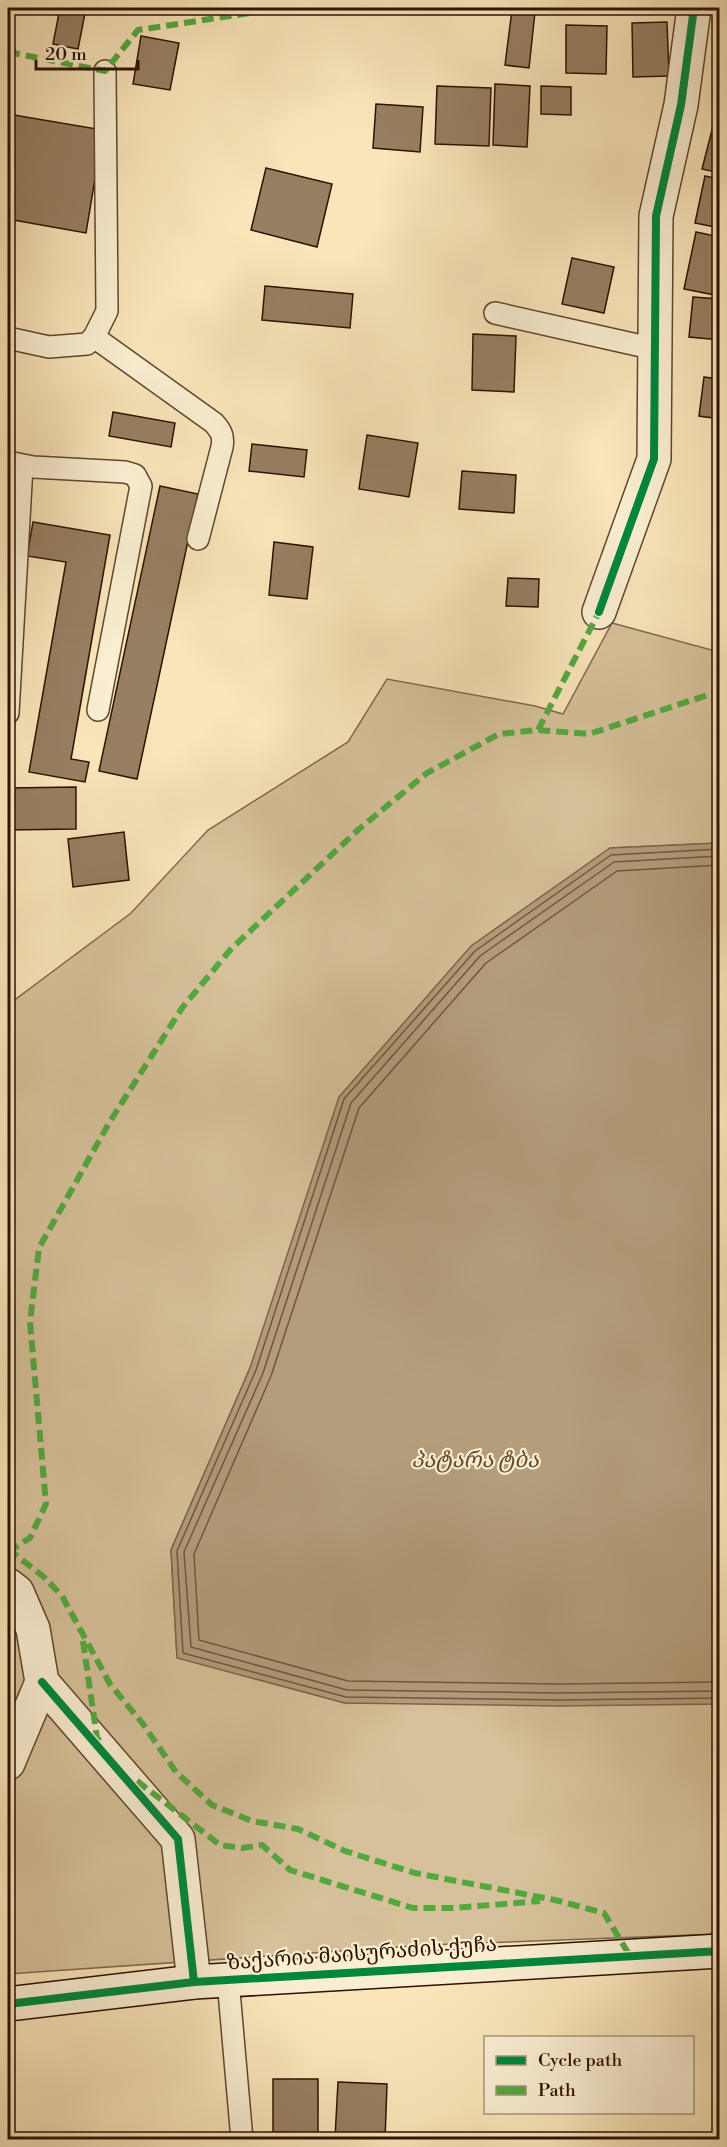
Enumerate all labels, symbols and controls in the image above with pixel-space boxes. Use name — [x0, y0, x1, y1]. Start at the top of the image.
scale bar — [36, 33, 138, 71]
text: 20 m — [45, 43, 87, 66]
water label: პატარა ტბა — [411, 1447, 539, 1474]
street label: ზაქარია მაისურაძის ქუჩა — [226, 1932, 498, 1976]
legend — [484, 2036, 694, 2114]
text: Cycle path — [538, 2049, 622, 2072]
text: Path — [538, 2079, 576, 2102]

